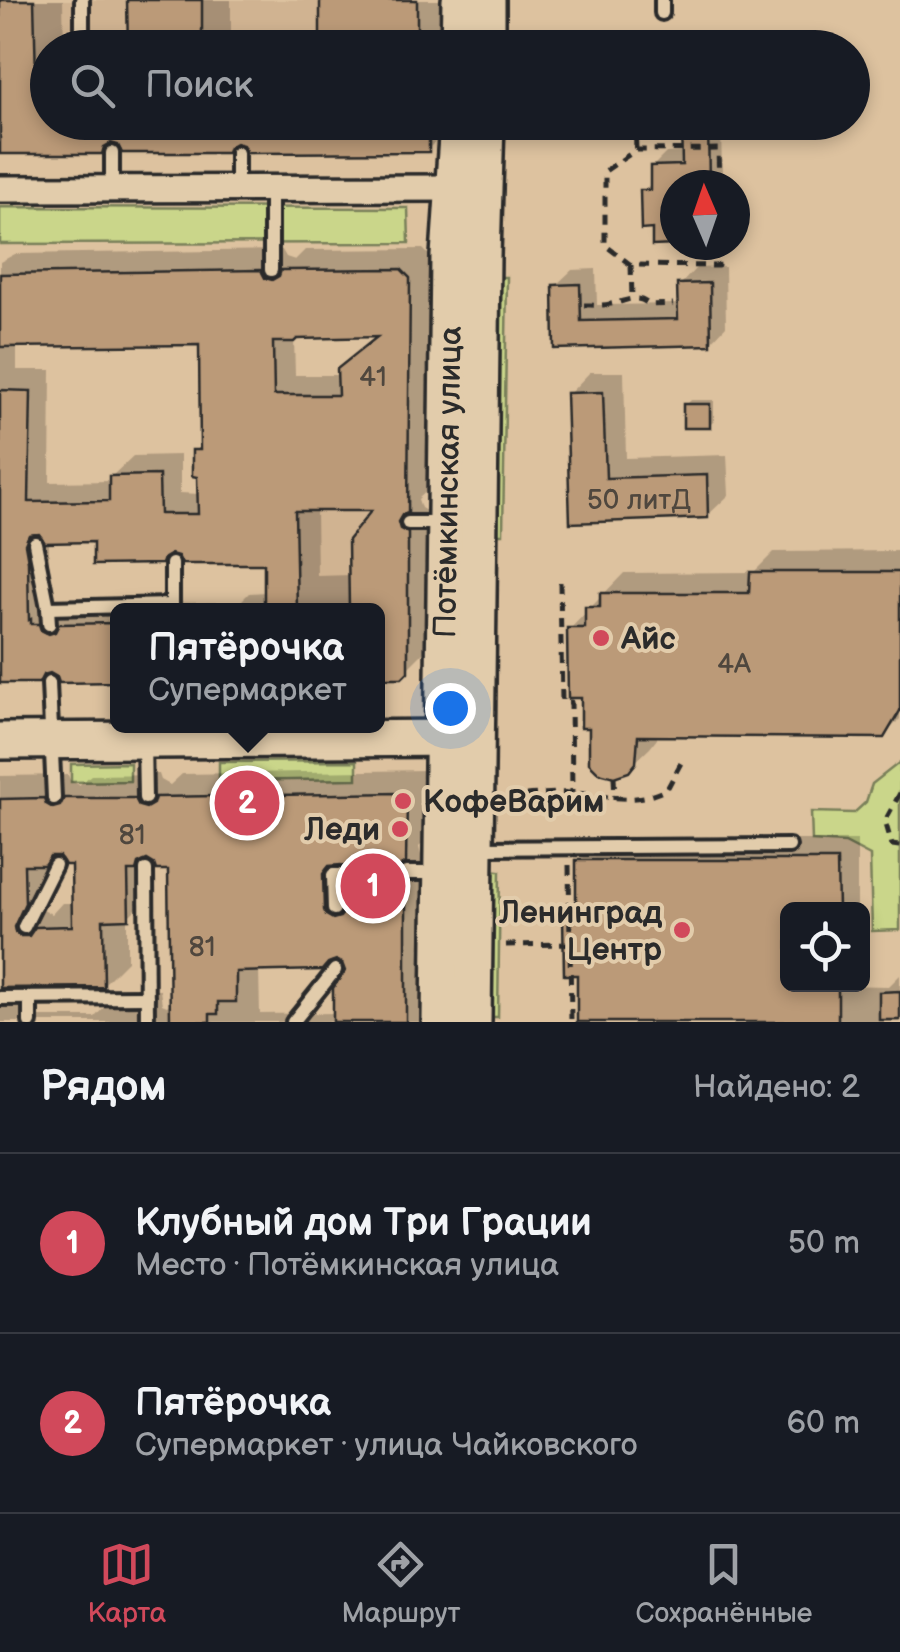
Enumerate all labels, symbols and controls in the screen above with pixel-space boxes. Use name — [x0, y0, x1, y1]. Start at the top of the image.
search box — [30, 30, 870, 140]
icon: search — [65, 58, 120, 113]
text: Поиск — [145, 63, 253, 108]
north arrow — [660, 170, 750, 260]
street label: Потёмкинская улица — [426, 326, 471, 638]
house number: 41 — [359, 361, 387, 394]
house number: 50 литД — [587, 484, 691, 517]
popup — [110, 603, 385, 733]
place label: Айс — [620, 620, 676, 659]
text: Пятёрочка — [148, 626, 344, 671]
marker: Айс — [590, 627, 612, 649]
house number: 4А — [717, 648, 752, 681]
text: Супермаркет — [148, 671, 347, 710]
your location — [425, 683, 476, 734]
pin: 2 — [214, 766, 280, 840]
place label: КофеВарим — [423, 783, 604, 822]
marker: КофеВарим — [392, 790, 414, 812]
place label: Леди — [303, 811, 380, 850]
marker: Леди — [389, 818, 411, 840]
house number: 81 — [118, 819, 146, 852]
pin: 1 — [340, 848, 406, 924]
place label: Ленинград Центр — [498, 894, 663, 970]
map controls — [780, 902, 870, 992]
button: locate — [780, 902, 870, 992]
marker: Ленинград Центр — [671, 919, 693, 941]
house number: 81 — [188, 931, 216, 964]
text: Рядом — [40, 1062, 167, 1113]
text: Найдено: 2 — [693, 1068, 860, 1107]
text: Клубный дом Три Грации — [135, 1201, 592, 1246]
text: 1 — [66, 1224, 79, 1263]
text: 50 m — [788, 1224, 860, 1263]
text: Место · Потёмкинская улица — [135, 1246, 559, 1285]
text: Пятёрочка — [135, 1381, 331, 1426]
text: 2 — [63, 1404, 82, 1443]
text: 60 m — [787, 1404, 860, 1443]
text: Супермаркет · улица Чайковского — [135, 1426, 637, 1465]
tab: Карта — [88, 1537, 166, 1630]
tab: Маршрут — [341, 1537, 460, 1630]
tab: Сохранённые — [636, 1537, 812, 1630]

